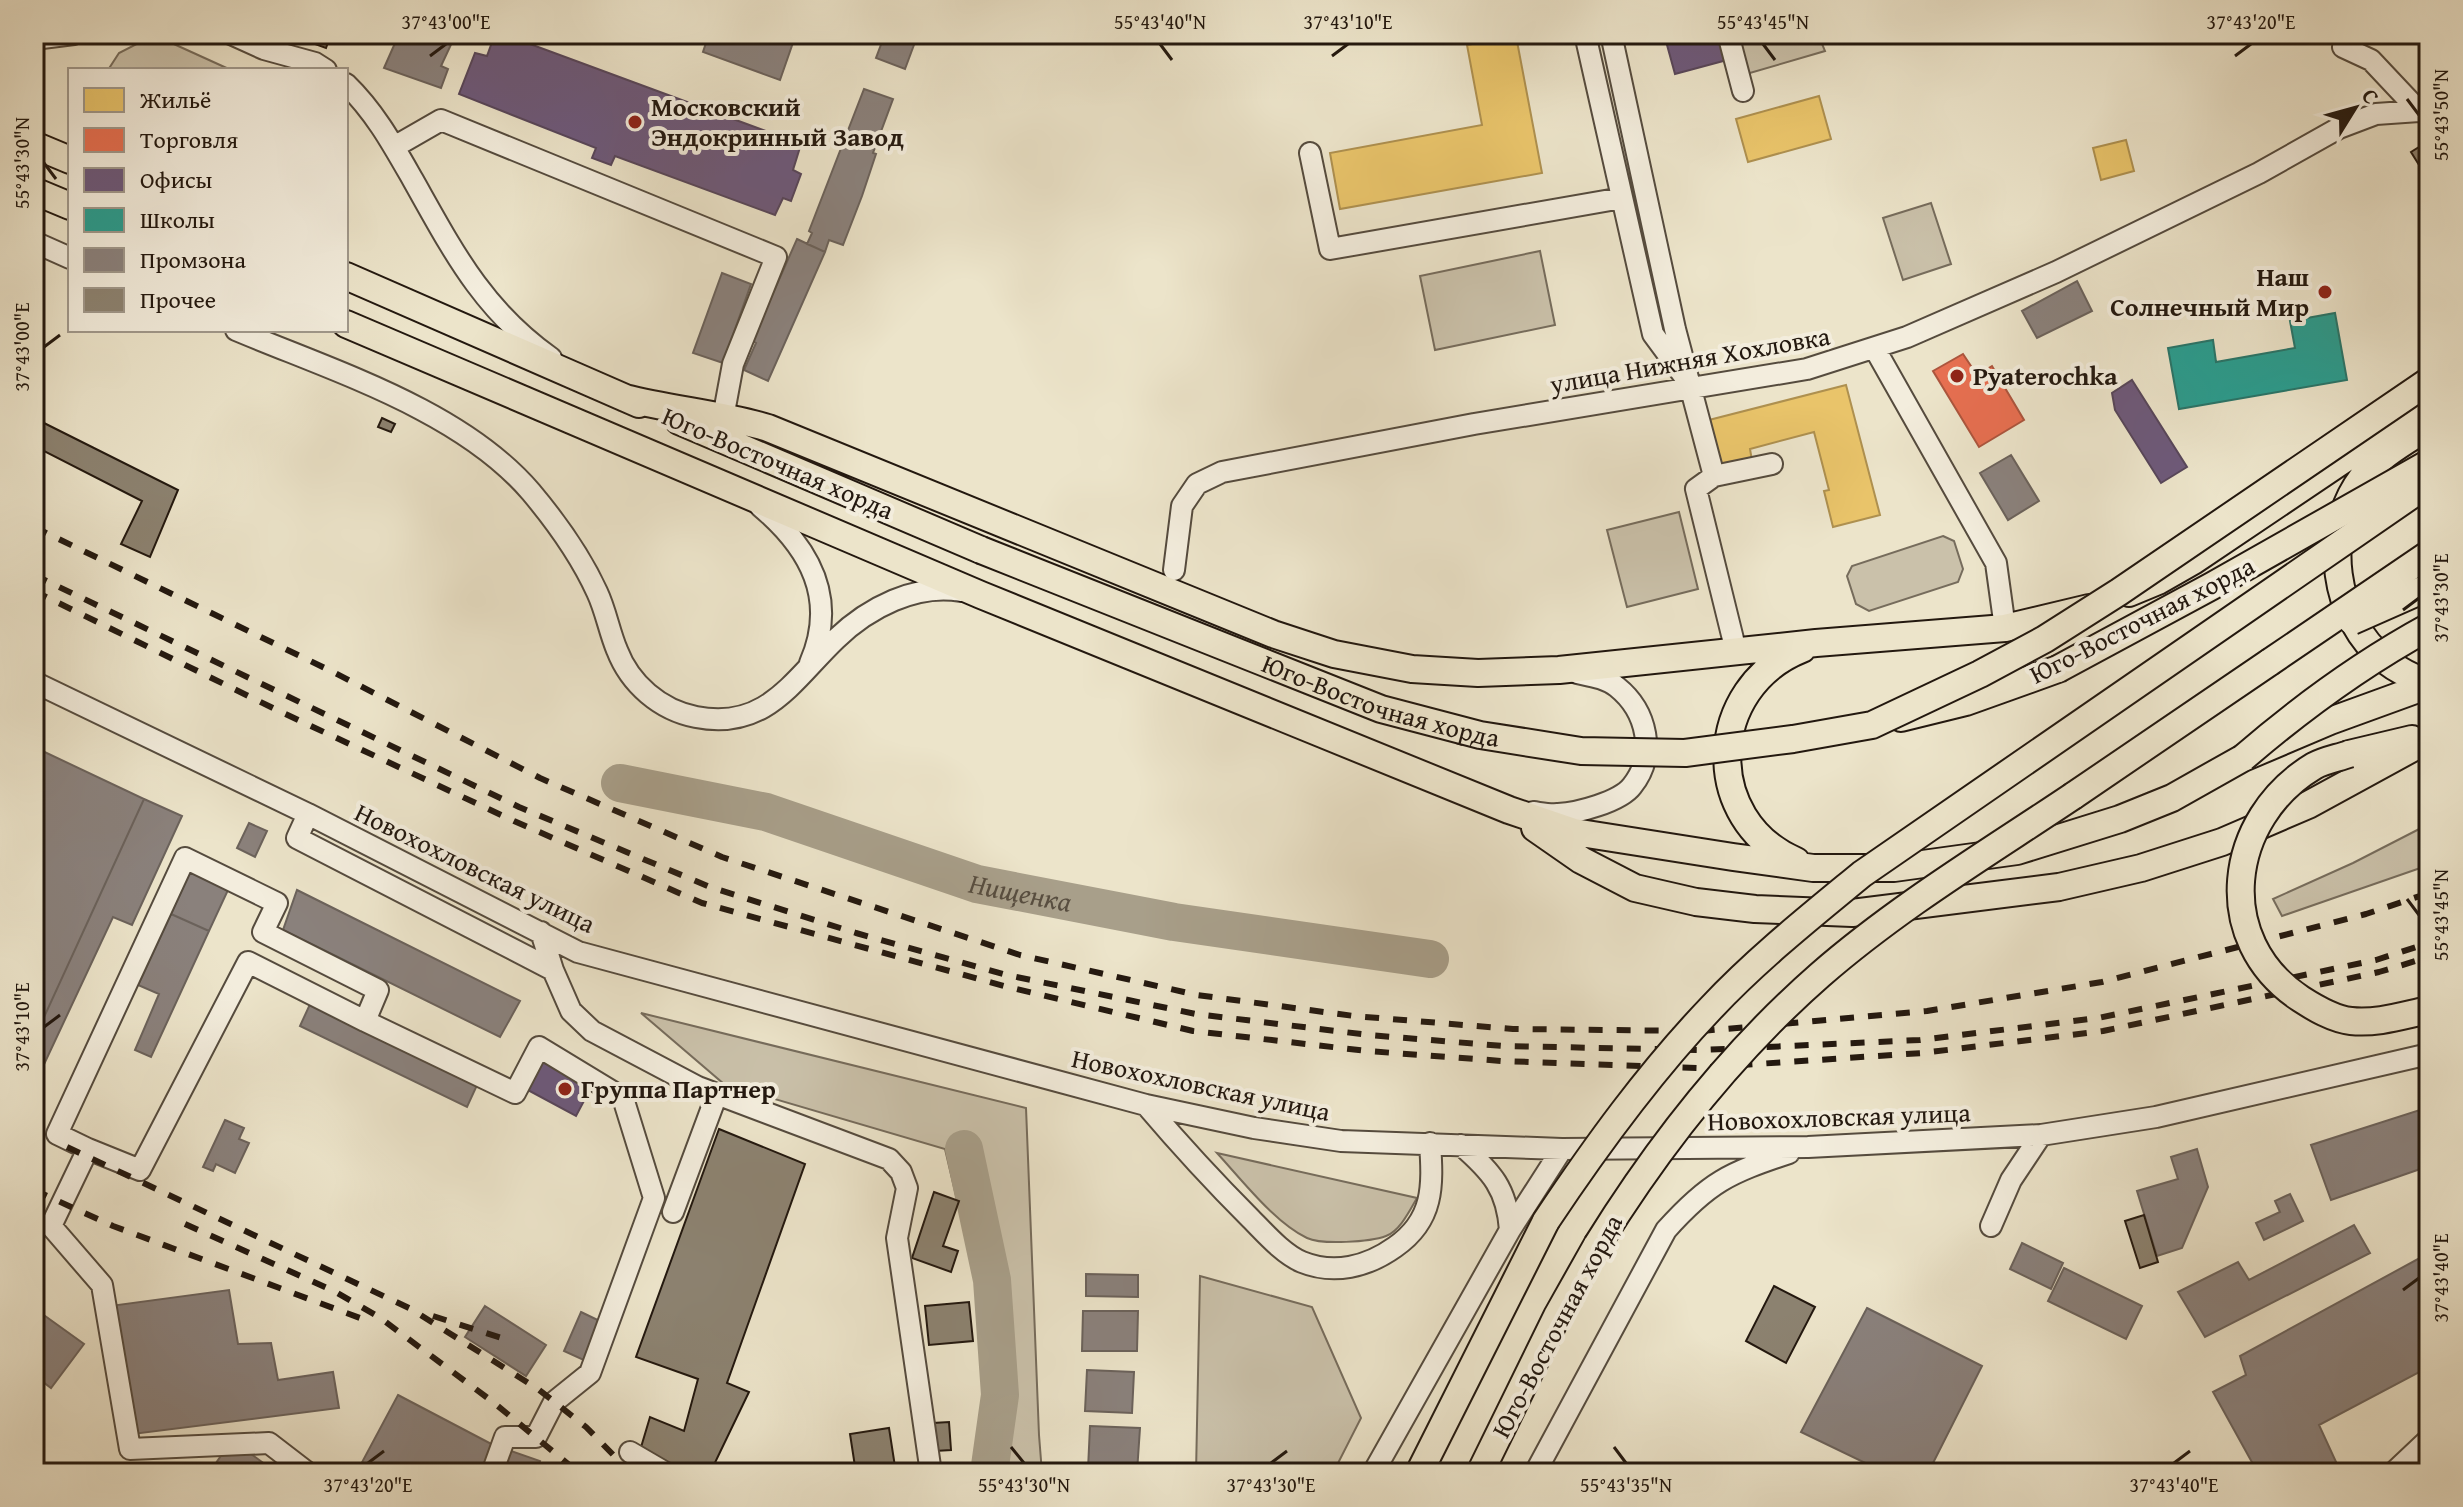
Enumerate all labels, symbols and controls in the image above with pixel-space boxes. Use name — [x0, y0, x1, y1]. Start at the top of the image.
text: 37°43'00"E — [402, 7, 490, 36]
text: 55°43'40"N — [1114, 7, 1206, 36]
text: 37°43'10"E — [1304, 7, 1392, 36]
text: 55°43'45"N — [1717, 7, 1809, 36]
text: 37°43'20"E — [2207, 7, 2295, 36]
legend — [68, 68, 348, 332]
north arrow — [2315, 68, 2395, 148]
text: 55°43'50"N — [2426, 69, 2455, 161]
text: С — [2354, 81, 2387, 111]
text: Жильё — [139, 82, 211, 117]
place label: Московский Эндокринный Завод — [651, 87, 904, 156]
marker: Московский Эндокринный Завод — [626, 113, 644, 131]
text: 55°43'30"N — [7, 117, 36, 209]
text: Торговля — [140, 122, 238, 157]
text: Офисы — [140, 162, 213, 197]
text: Школы — [140, 202, 215, 237]
text: Промзона — [140, 242, 246, 277]
place label: Наш Солнечный Мир — [2110, 257, 2309, 326]
text: Прочее — [140, 282, 216, 317]
marker: Наш Солнечный Мир — [2316, 283, 2334, 301]
text: 37°43'00"E — [7, 303, 36, 391]
street label: улица Нижняя Хохловка — [1546, 316, 1834, 404]
place label: Pyaterochka — [1973, 356, 2118, 395]
marker: Pyaterochka — [1948, 367, 1966, 385]
street label: Юго-Восточная хорда — [656, 396, 901, 529]
street label: Юго-Восточная хорда — [2022, 546, 2262, 693]
text: 37°43'30"E — [2426, 554, 2455, 642]
street label: Юго-Восточная хорда — [1256, 644, 1503, 757]
street label: Новохохловская улица — [348, 792, 603, 943]
water label: Нищенка — [966, 862, 1075, 922]
text: 55°43'45"N — [2426, 869, 2455, 961]
text: 37°43'10"E — [7, 983, 36, 1071]
street label: Новохохловская улица — [1068, 1038, 1334, 1131]
place label: Группа Партнер — [581, 1069, 776, 1108]
marker: Группа Партнер — [556, 1080, 574, 1098]
street label: Новохохловская улица — [1707, 1092, 1972, 1141]
street label: Юго-Восточная хорда — [1481, 1207, 1632, 1444]
text: 37°43'40"E — [2426, 1234, 2455, 1322]
text: 37°43'20"E — [324, 1470, 412, 1499]
text: 55°43'30"N — [978, 1470, 1070, 1499]
text: 37°43'30"E — [1227, 1470, 1315, 1499]
text: 55°43'35"N — [1580, 1470, 1672, 1499]
text: 37°43'40"E — [2130, 1470, 2218, 1499]

